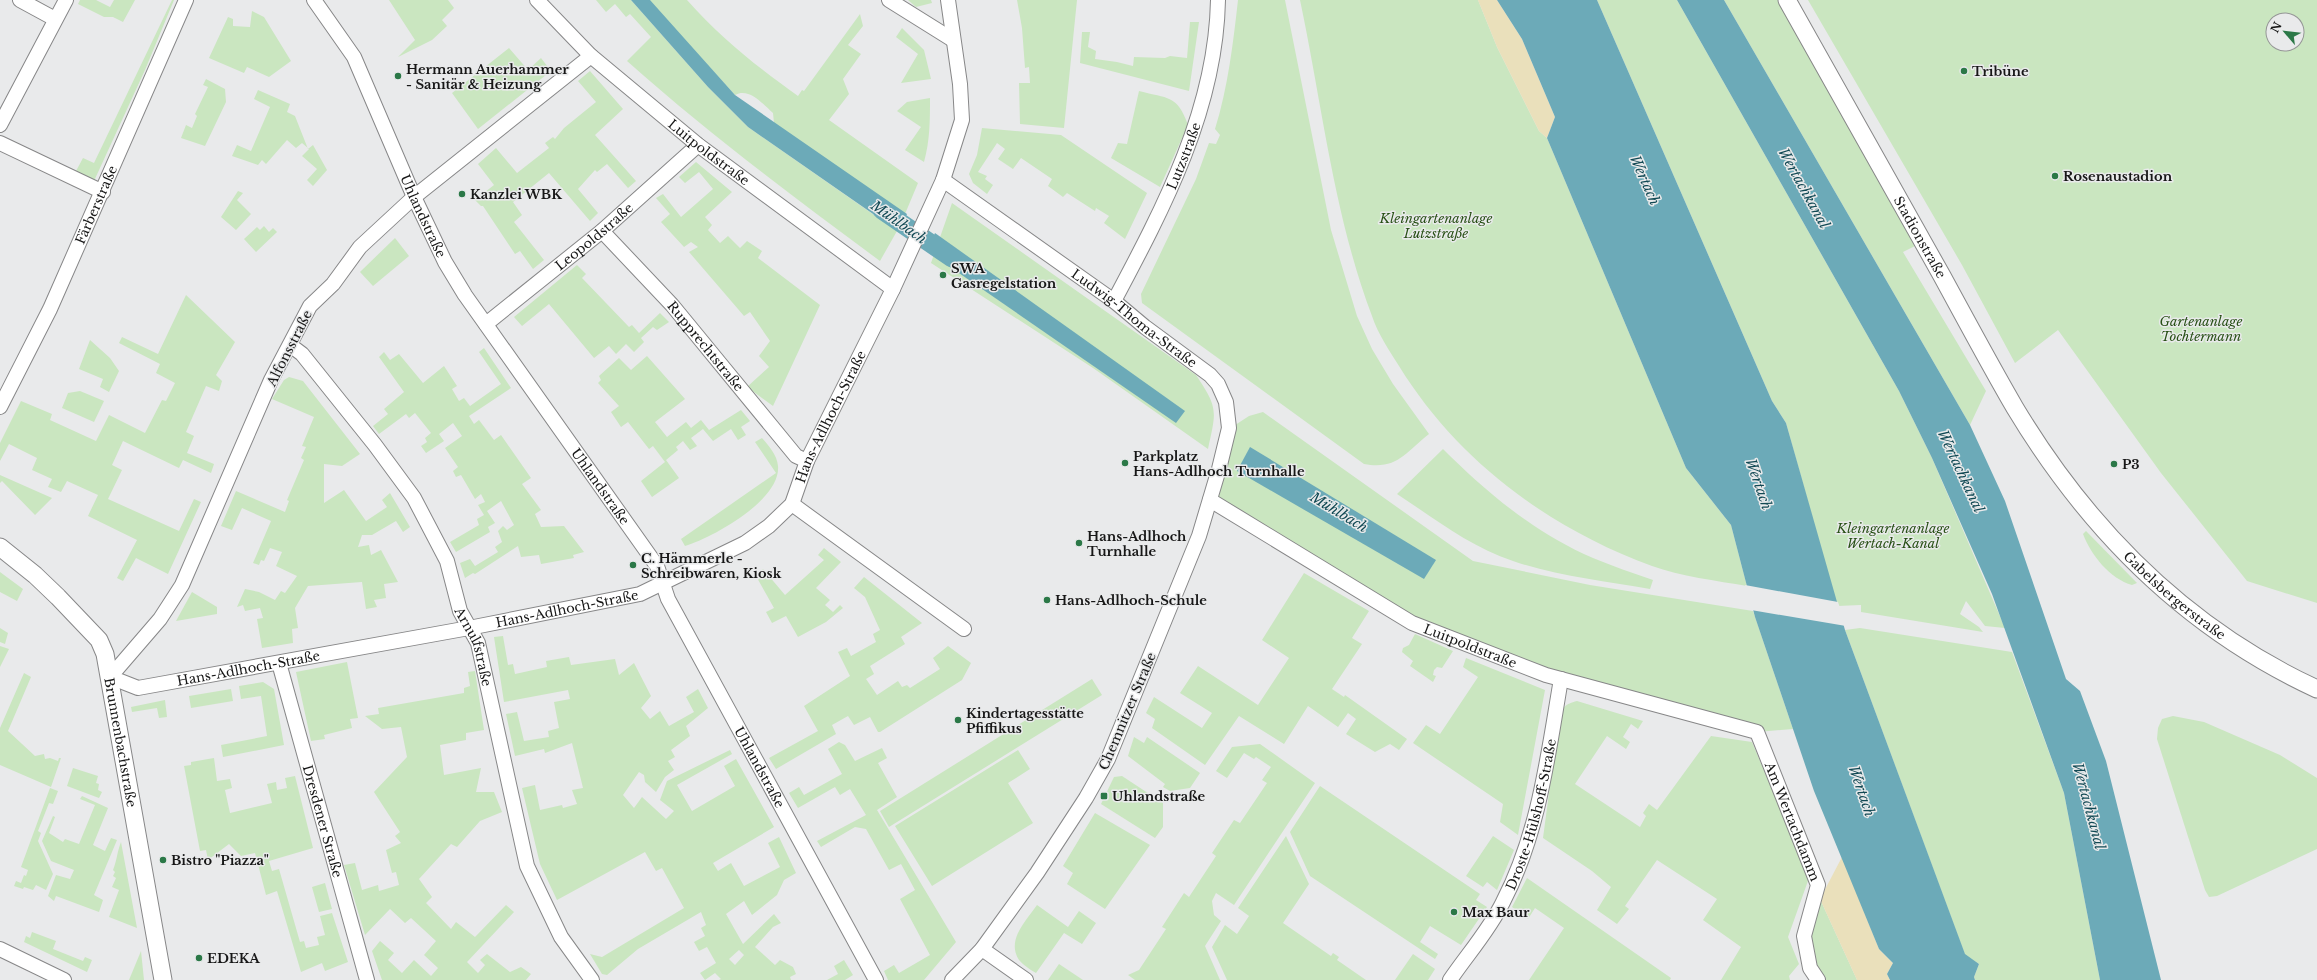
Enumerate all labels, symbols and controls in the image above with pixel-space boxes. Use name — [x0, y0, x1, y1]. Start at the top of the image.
north arrow — [2265, 12, 2305, 52]
text: N — [2268, 19, 2285, 35]
place label: Hermann Auerhammer - Sanitär & Heizung — [406, 61, 569, 93]
place label: Tribüne — [1972, 63, 2029, 80]
marker: Tribüne — [1959, 66, 1969, 76]
marker: Hermann Auerhammer - Sanitär & Heizung — [393, 71, 403, 81]
street label: Luitpoldstraße — [664, 116, 753, 189]
street label: Lutzstraße — [1163, 120, 1205, 192]
water label: Wertachkanal — [1774, 145, 1834, 232]
water label: Wertach — [1626, 152, 1664, 208]
street label: Färberstraße — [72, 163, 121, 247]
place label: Rosenaustadion — [2063, 168, 2173, 185]
marker: Rosenaustadion — [2050, 171, 2060, 181]
street label: Uhlandstraße — [396, 172, 450, 260]
place label: Kanzlei WBK — [470, 186, 562, 203]
marker: Kanzlei WBK — [457, 189, 467, 199]
street label: Stadionstraße — [1890, 193, 1950, 282]
water label: Mühlbach — [867, 196, 930, 248]
street label: Leopoldstraße — [552, 199, 637, 274]
park label: Kleingartenanlage Lutzstraße — [1379, 210, 1492, 242]
place label: SWA Gasregelstation — [951, 260, 1057, 292]
street label: Ludwig-Thoma-Straße — [1068, 266, 1200, 371]
marker: SWA Gasregelstation — [938, 270, 948, 280]
street label: Rupprechtstraße — [663, 298, 747, 395]
street label: Alfonsstraße — [262, 307, 316, 390]
park label: Gartenanlage Tochtermann — [2160, 313, 2242, 345]
street label: Hans-Adlhoch-Straße — [792, 348, 870, 485]
water label: Wertachkanal — [1934, 427, 1988, 516]
street label: Uhlandstraße — [567, 445, 633, 528]
place label: Parkplatz Hans-Adlhoch Turnhalle — [1133, 448, 1305, 480]
water label: Wertach — [1742, 456, 1776, 512]
place label: P3 — [2122, 456, 2140, 473]
marker: Parkplatz Hans-Adlhoch Turnhalle — [1120, 458, 1130, 468]
marker: P3 — [2109, 459, 2119, 469]
water label: Mühlbach — [1306, 487, 1371, 536]
park label: Kleingartenanlage Wertach-Kanal — [1836, 520, 1949, 552]
place label: Hans-Adlhoch Turnhalle — [1087, 528, 1187, 560]
marker: Hans-Adlhoch Turnhalle — [1074, 538, 1084, 548]
street label: Gabelsbergerstraße — [2120, 548, 2229, 644]
place label: C. Hämmerle - Schreibwaren, Kiosk — [641, 550, 782, 582]
marker: C. Hämmerle - Schreibwaren, Kiosk — [628, 560, 638, 570]
street label: Hans-Adlhoch-Straße — [494, 587, 640, 632]
place label: Hans-Adlhoch-Schule — [1055, 592, 1207, 609]
marker: Hans-Adlhoch-Schule — [1042, 595, 1052, 605]
street label: Arnulfstraße — [450, 603, 495, 688]
street label: Luitpoldstraße — [1421, 620, 1519, 672]
street label: Hans-Adlhoch-Straße — [176, 647, 321, 690]
street label: Chemnitzer Straße — [1095, 650, 1160, 773]
street label: Brunnenbachstraße — [100, 676, 140, 809]
place label: Kindertagesstätte Pfiffikus — [966, 705, 1084, 737]
marker: Kindertagesstätte Pfiffikus — [953, 715, 963, 725]
street label: Uhlandstraße — [730, 724, 788, 811]
street label: Droste-Hülshoff-Straße — [1502, 737, 1560, 893]
street label: Am Wertachdamm — [1760, 758, 1824, 884]
water label: Wertachkanal — [2069, 760, 2109, 852]
street label: Dresdener Straße — [299, 763, 346, 879]
water label: Wertach — [1845, 763, 1879, 819]
place label: Uhlandstraße — [1112, 788, 1206, 805]
marker: Uhlandstraße — [1099, 791, 1109, 801]
place label: Bistro "Piazza" — [171, 852, 269, 869]
marker: Bistro "Piazza" — [158, 855, 168, 865]
place label: Max Baur — [1462, 904, 1530, 921]
marker: Max Baur — [1449, 907, 1459, 917]
place label: EDEKA — [207, 950, 260, 967]
marker: EDEKA — [194, 953, 204, 963]

